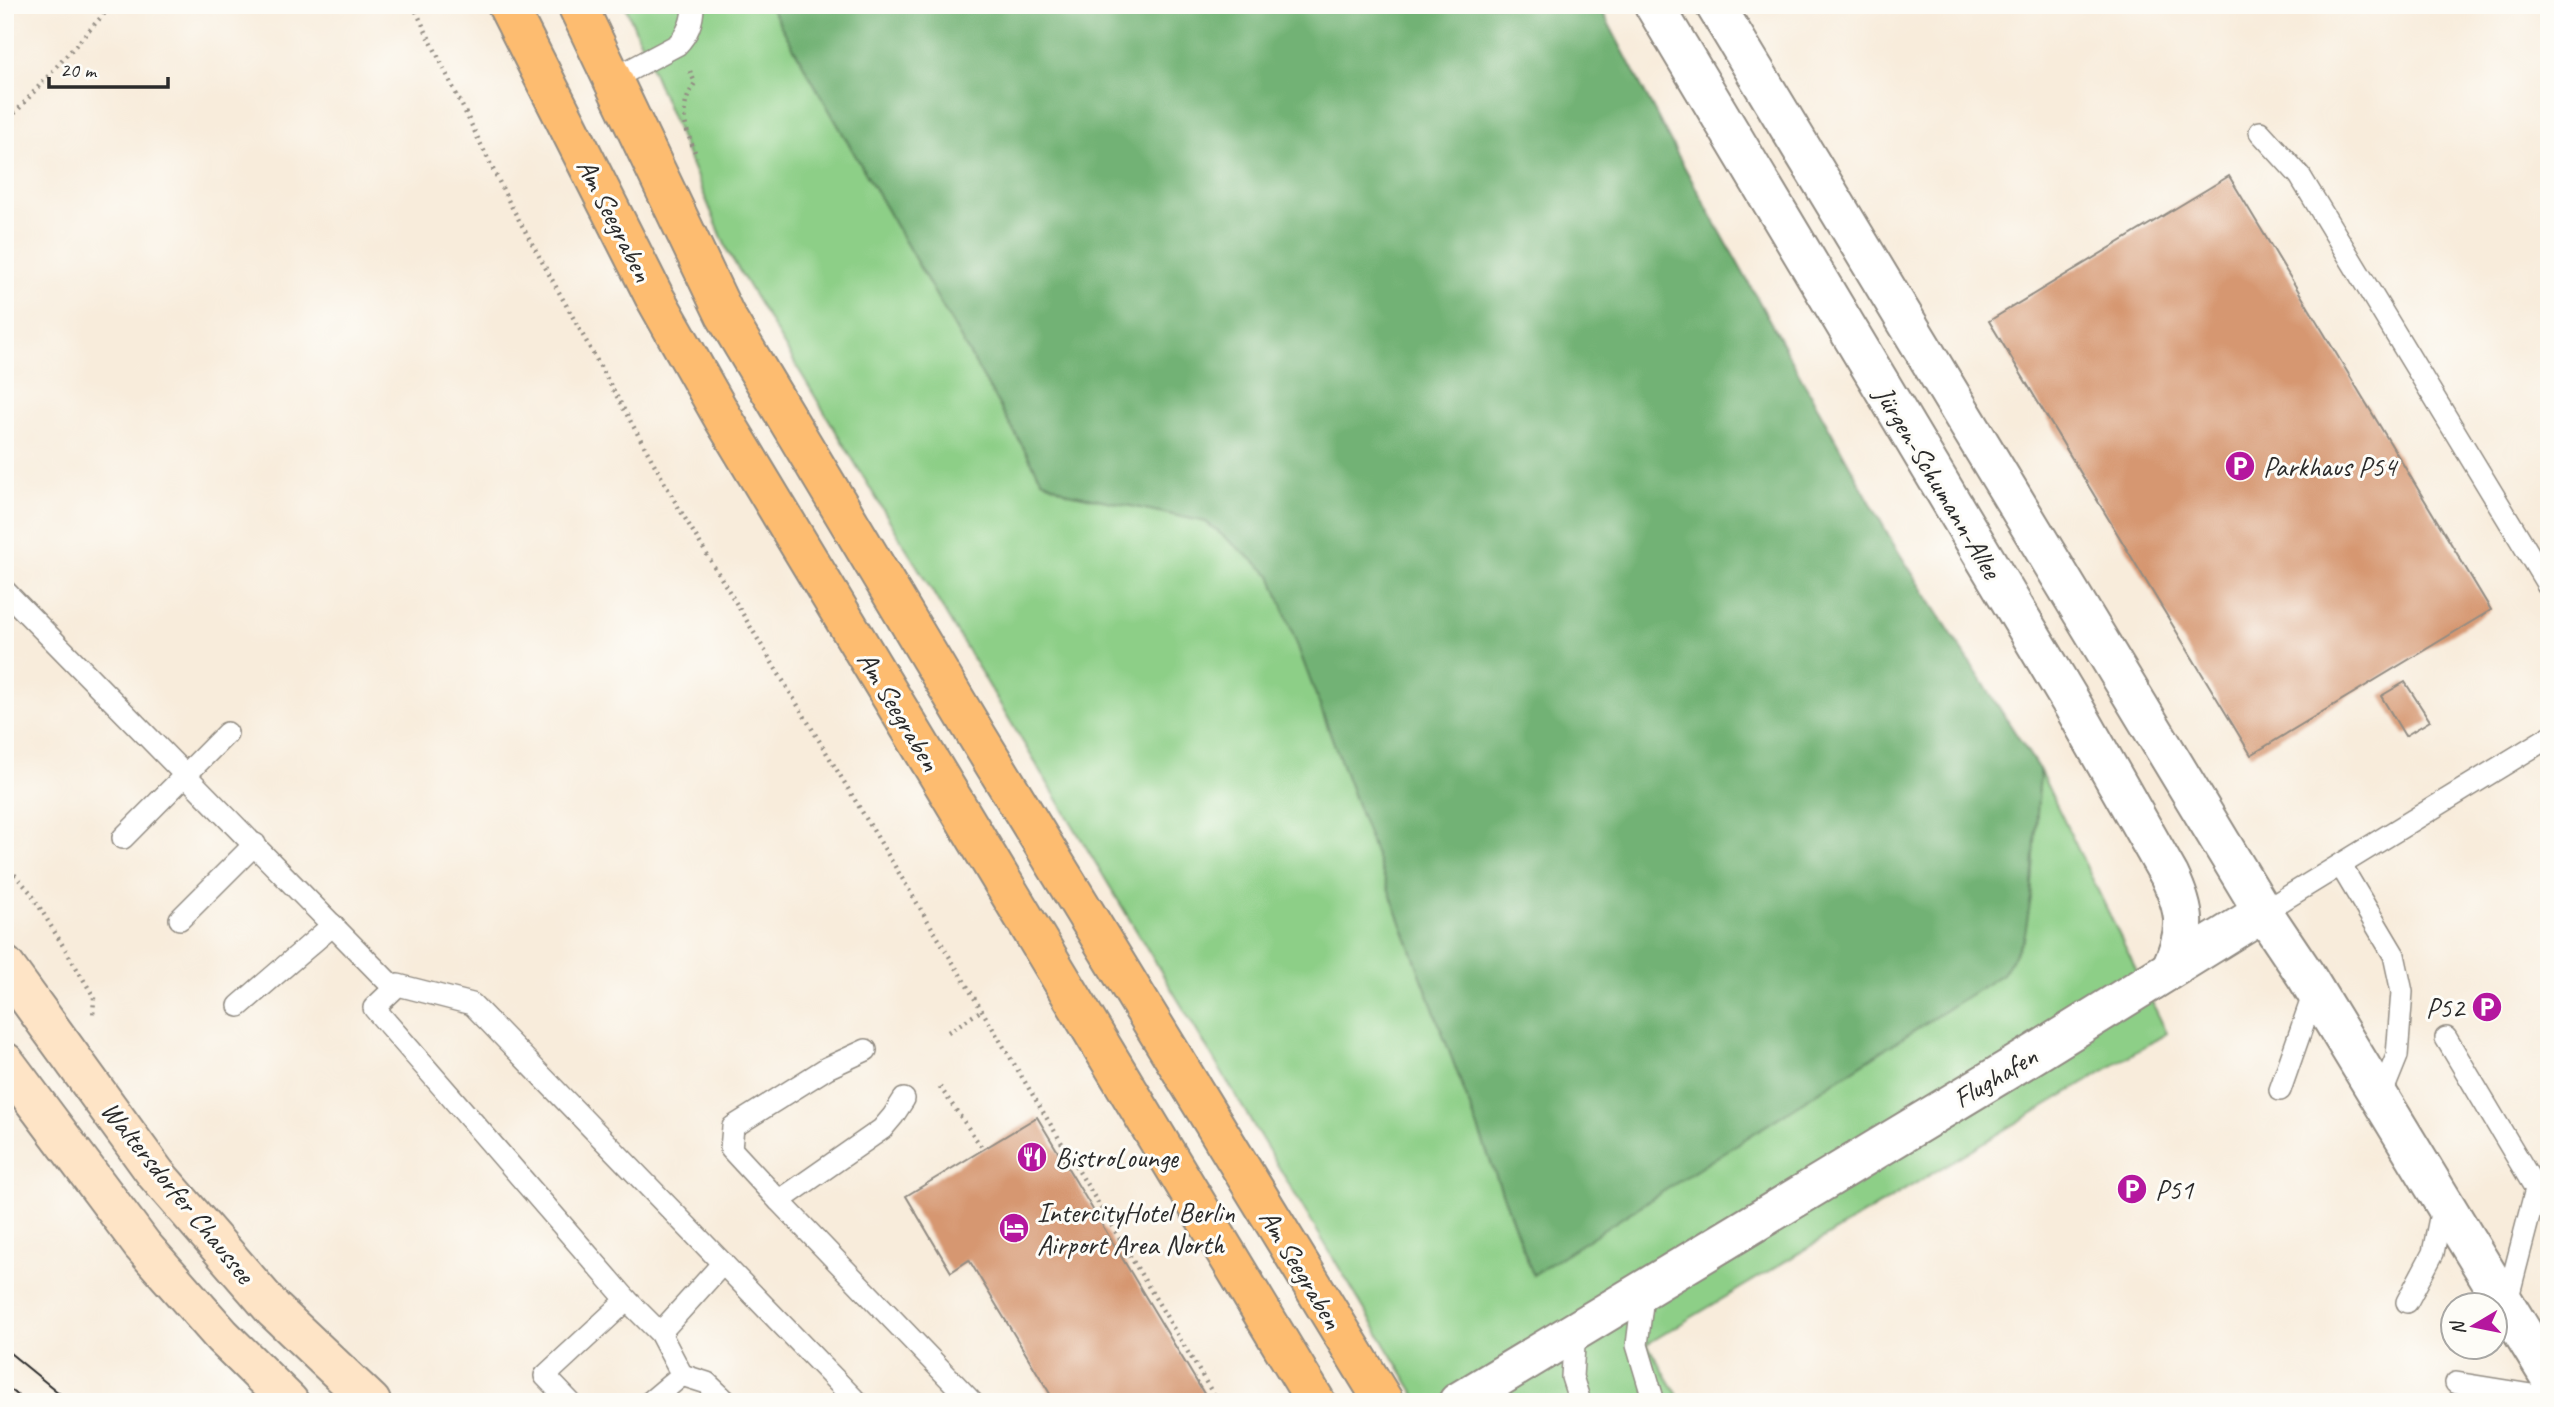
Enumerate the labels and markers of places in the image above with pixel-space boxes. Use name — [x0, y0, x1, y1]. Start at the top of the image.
parking icon: Parkhaus P54 — [2223, 449, 2257, 483]
place label: Parkhaus P54 — [2263, 449, 2399, 484]
place label: P52 — [2426, 990, 2466, 1025]
parking icon: P52 — [2470, 990, 2504, 1024]
restaurant icon: BistroLounge — [1015, 1140, 1049, 1174]
place label: BistroLounge — [1055, 1140, 1180, 1175]
parking icon: P51 — [2115, 1172, 2149, 1206]
place label: P51 — [2155, 1172, 2195, 1207]
place label: IntercityHotel Berlin Airport Area North — [1037, 1195, 1235, 1262]
hotel icon: IntercityHotel Berlin Airport Area North — [997, 1211, 1031, 1245]

